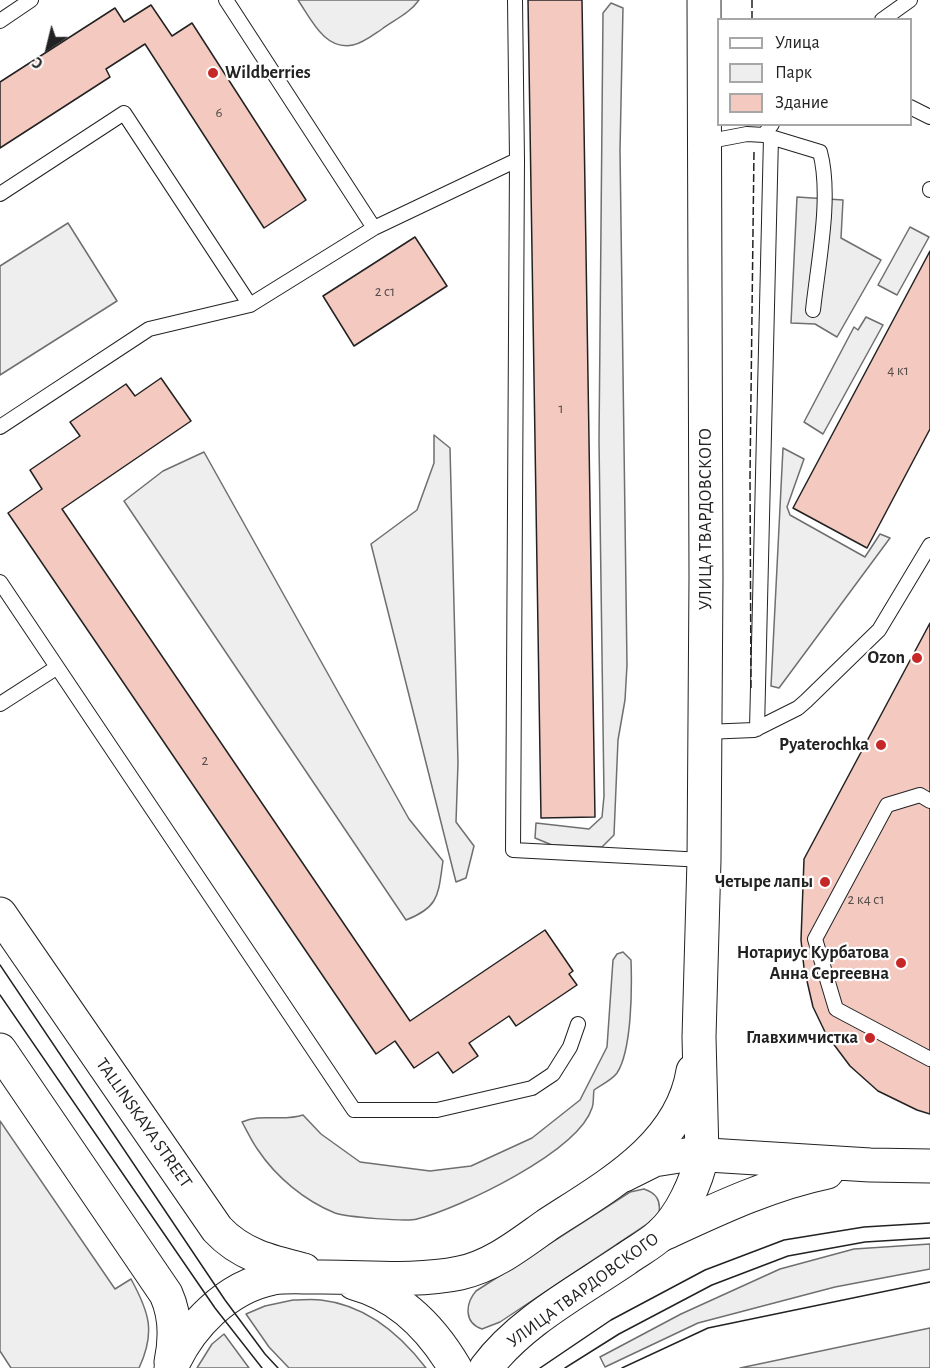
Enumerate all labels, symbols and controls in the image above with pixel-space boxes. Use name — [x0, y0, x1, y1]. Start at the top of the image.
north arrow — [18, 18, 78, 78]
legend — [717, 18, 912, 126]
text: Улица — [775, 34, 820, 52]
text: С — [29, 54, 46, 72]
place label: Wildberries — [225, 62, 311, 84]
text: Парк — [775, 64, 812, 82]
marker: Wildberries — [206, 66, 220, 80]
text: Здание — [775, 94, 829, 112]
house number: 6 — [215, 103, 223, 121]
house number: 2 с1 — [375, 282, 395, 300]
house number: 4 к1 — [887, 361, 909, 379]
house number: 1 — [558, 399, 564, 417]
street label: УЛИЦА ТВАРДОВСКОГО — [695, 428, 717, 610]
place label: Ozon — [868, 647, 905, 669]
marker: Ozon — [910, 651, 924, 665]
place label: Pyaterochka — [779, 734, 869, 756]
marker: Pyaterochka — [874, 738, 888, 752]
house number: 2 — [202, 751, 208, 769]
place label: Четыре лапы — [715, 871, 813, 893]
marker: Четыре лапы — [818, 875, 832, 889]
house number: 2 к4 с1 — [847, 890, 885, 908]
place label: Нотариус Курбатова Анна Сергеевна — [737, 942, 889, 984]
marker: Нотариус Курбатова Анна Сергеевна — [894, 956, 908, 970]
place label: Главхимчистка — [746, 1027, 858, 1049]
marker: Главхимчистка — [863, 1031, 877, 1045]
street label: TALLINSKAYA STREET — [91, 1054, 197, 1192]
street label: УЛИЦА ТВАРДОВСКОГО — [503, 1228, 663, 1352]

